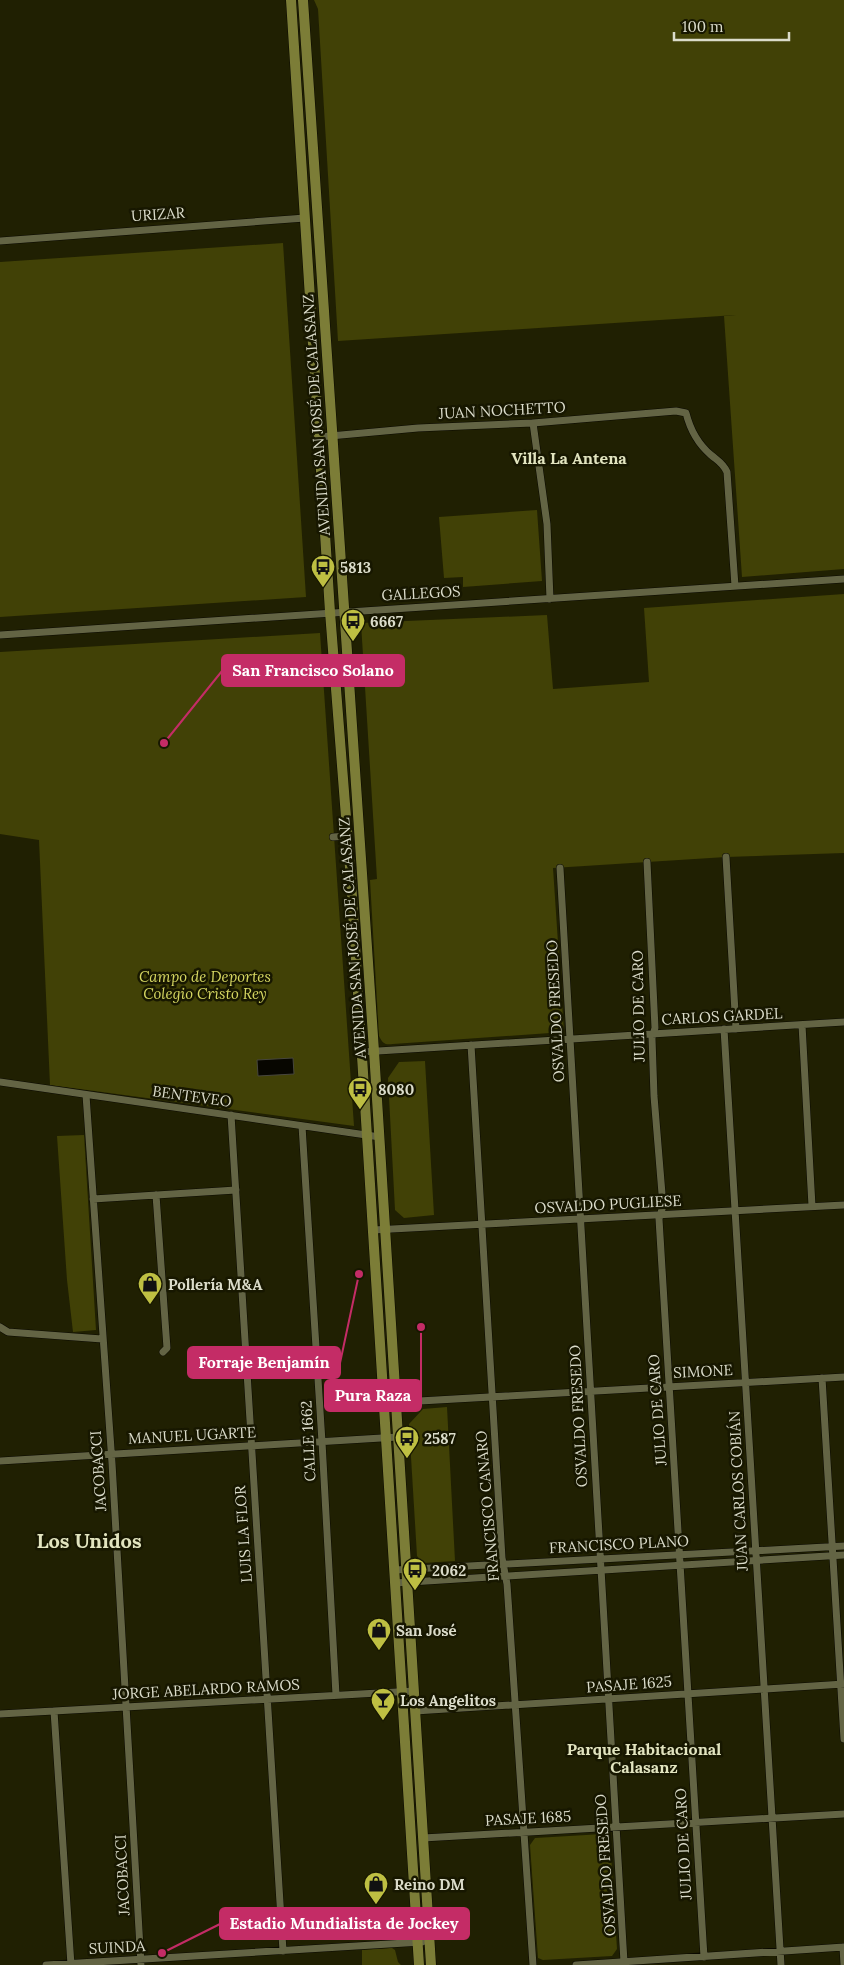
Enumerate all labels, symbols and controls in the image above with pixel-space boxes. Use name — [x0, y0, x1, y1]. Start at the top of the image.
scale bar — [674, 10, 789, 42]
text: 100 m — [682, 17, 723, 36]
street label: URIZAR — [131, 203, 186, 225]
street label: AVENIDA SAN JOSÉ DE CALASANZ — [298, 294, 334, 537]
street label: JUAN NOCHETTO — [437, 397, 566, 423]
district label: Villa La Antena — [511, 448, 627, 468]
bus stop icon: 5813 — [310, 554, 336, 588]
place label: 5813 — [340, 558, 371, 577]
street label: GALLEGOS — [381, 581, 461, 605]
bus stop icon: 6667 — [340, 608, 366, 642]
place label: 6667 — [370, 612, 403, 631]
callout: San Francisco Solano — [222, 655, 404, 686]
text: San Francisco Solano — [232, 660, 394, 680]
street label: AVENIDA SAN JOSÉ DE CALASANZ — [334, 817, 370, 1060]
street label: OSVALDO FRESEDO — [542, 939, 568, 1083]
street label: JULIO DE CARO — [628, 950, 648, 1063]
park label: Campo de Deportes Colegio Cristo Rey — [139, 967, 271, 1003]
street label: CARLOS GARDEL — [661, 1003, 783, 1029]
bus stop icon: 8080 — [347, 1076, 373, 1110]
place label: 8080 — [378, 1080, 414, 1099]
street label: BENTEVEO — [151, 1081, 233, 1111]
street label: OSVALDO PUGLIESE — [534, 1191, 682, 1217]
shop icon: Pollería M&A — [137, 1271, 163, 1305]
place label: Pollería M&A — [168, 1275, 263, 1294]
street label: OSVALDO FRESEDO — [565, 1344, 591, 1488]
callout: Forraje Benjamín — [188, 1347, 340, 1378]
text: Forraje Benjamín — [198, 1352, 330, 1372]
street label: JULIO DE CARO — [644, 1354, 670, 1467]
street label: SIMONE — [673, 1360, 733, 1382]
callout: Pura Raza — [325, 1380, 421, 1411]
text: Pura Raza — [335, 1385, 412, 1405]
street label: CALLE 1662 — [296, 1400, 320, 1482]
street label: JUAN CARLOS COBIÁN — [724, 1410, 752, 1573]
street label: MANUEL UGARTE — [128, 1422, 256, 1448]
bus stop icon: 2587 — [394, 1425, 420, 1459]
place label: 2587 — [424, 1429, 456, 1448]
street label: JACOBACCI — [86, 1430, 110, 1513]
street label: FRANCISCO CANARO — [471, 1430, 503, 1582]
street label: LUIS LA FLOR — [230, 1484, 256, 1583]
district label: Los Unidos — [36, 1528, 142, 1553]
street label: FRANCISCO PLANO — [549, 1531, 690, 1557]
bus stop icon: 2062 — [402, 1557, 428, 1591]
place label: 2062 — [432, 1561, 466, 1580]
shop icon: San José — [366, 1617, 392, 1651]
place label: San José — [396, 1621, 457, 1640]
street label: PASAJE 1625 — [586, 1672, 672, 1696]
street label: JORGE ABELARDO RAMOS — [111, 1675, 300, 1703]
bar icon: Los Angelitos — [370, 1687, 396, 1721]
place label: Los Angelitos — [400, 1691, 496, 1710]
district label: Parque Habitacional Calasanz — [567, 1739, 721, 1777]
street label: JULIO DE CARO — [671, 1788, 695, 1901]
street label: OSVALDO FRESEDO — [591, 1793, 619, 1937]
street label: PASAJE 1685 — [484, 1806, 572, 1830]
street label: JACOBACCI — [110, 1834, 134, 1917]
shop icon: Reino DM — [363, 1871, 389, 1905]
place label: Reino DM — [394, 1875, 465, 1894]
callout: Estadio Mundialista de Jockey — [220, 1908, 469, 1939]
text: Estadio Mundialista de Jockey — [229, 1913, 459, 1933]
street label: SUINDA — [88, 1936, 146, 1958]

